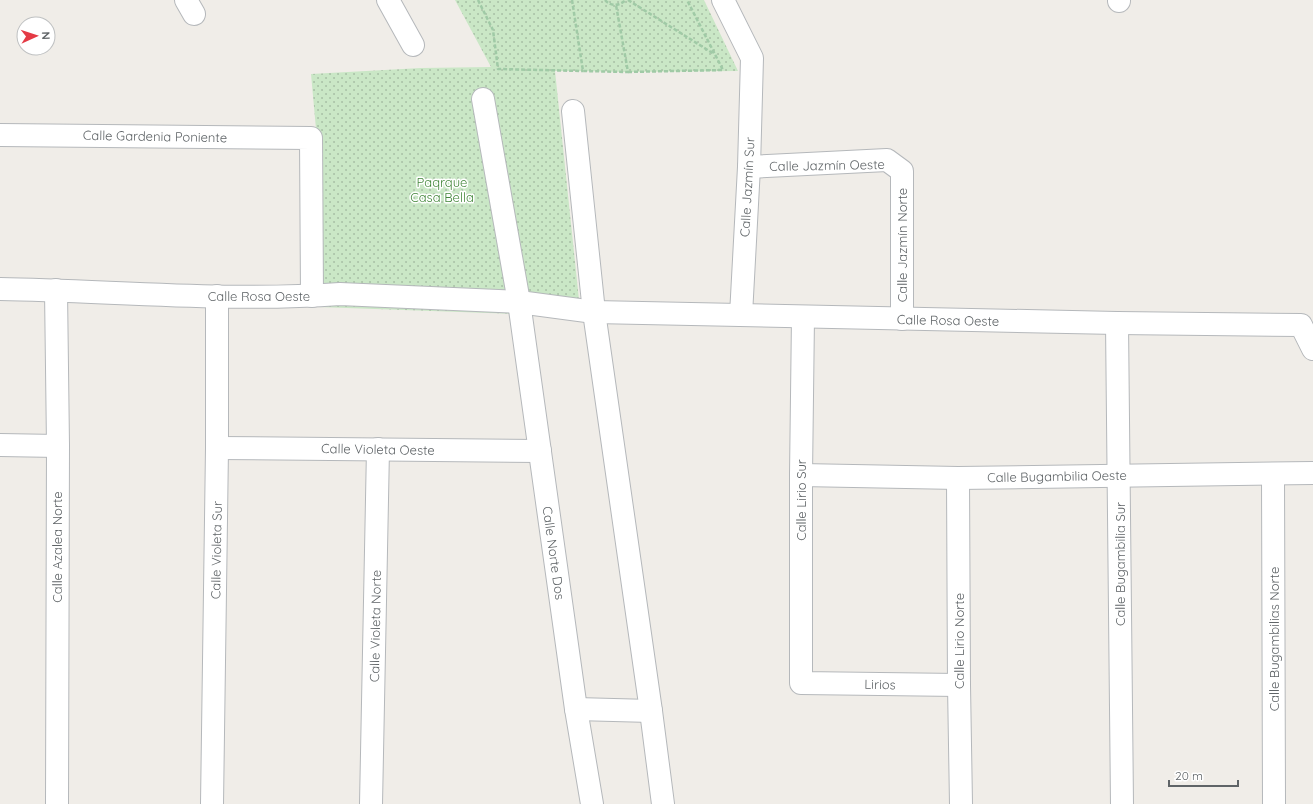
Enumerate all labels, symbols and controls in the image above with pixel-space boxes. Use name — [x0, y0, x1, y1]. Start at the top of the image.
north arrow — [16, 16, 56, 56]
text: N — [39, 31, 53, 40]
street label: Calle Gardenia Poniente — [83, 127, 227, 145]
street label: Calle Jazmín Sur — [736, 137, 758, 237]
street label: Calle Jazmín Oeste — [769, 156, 885, 174]
park label: Paqrque Casa Bella — [410, 174, 474, 205]
street label: Calle Jazmín Norte — [894, 188, 910, 302]
street label: Calle Rosa Oeste — [208, 288, 310, 304]
street label: Calle Rosa Oeste — [897, 311, 999, 329]
street label: Calle Violeta Oeste — [321, 440, 435, 458]
street label: Calle Lirio Sur — [793, 459, 809, 541]
street label: Calle Bugambilia Oeste — [987, 467, 1127, 485]
street label: Calle Azalea Norte — [49, 491, 65, 603]
street label: Calle Violeta Sur — [207, 501, 225, 599]
street label: Calle Bugambilia Sur — [1112, 502, 1128, 626]
street label: Calle Norte Dos — [540, 505, 568, 601]
street label: Calle Bugambilias Norte — [1266, 567, 1282, 711]
street label: Calle Violeta Norte — [366, 570, 384, 682]
street label: Calle Lirio Norte — [951, 593, 967, 689]
street label: Lirios — [864, 676, 896, 692]
scale bar — [1169, 762, 1238, 788]
text: 20 m — [1175, 768, 1203, 783]

